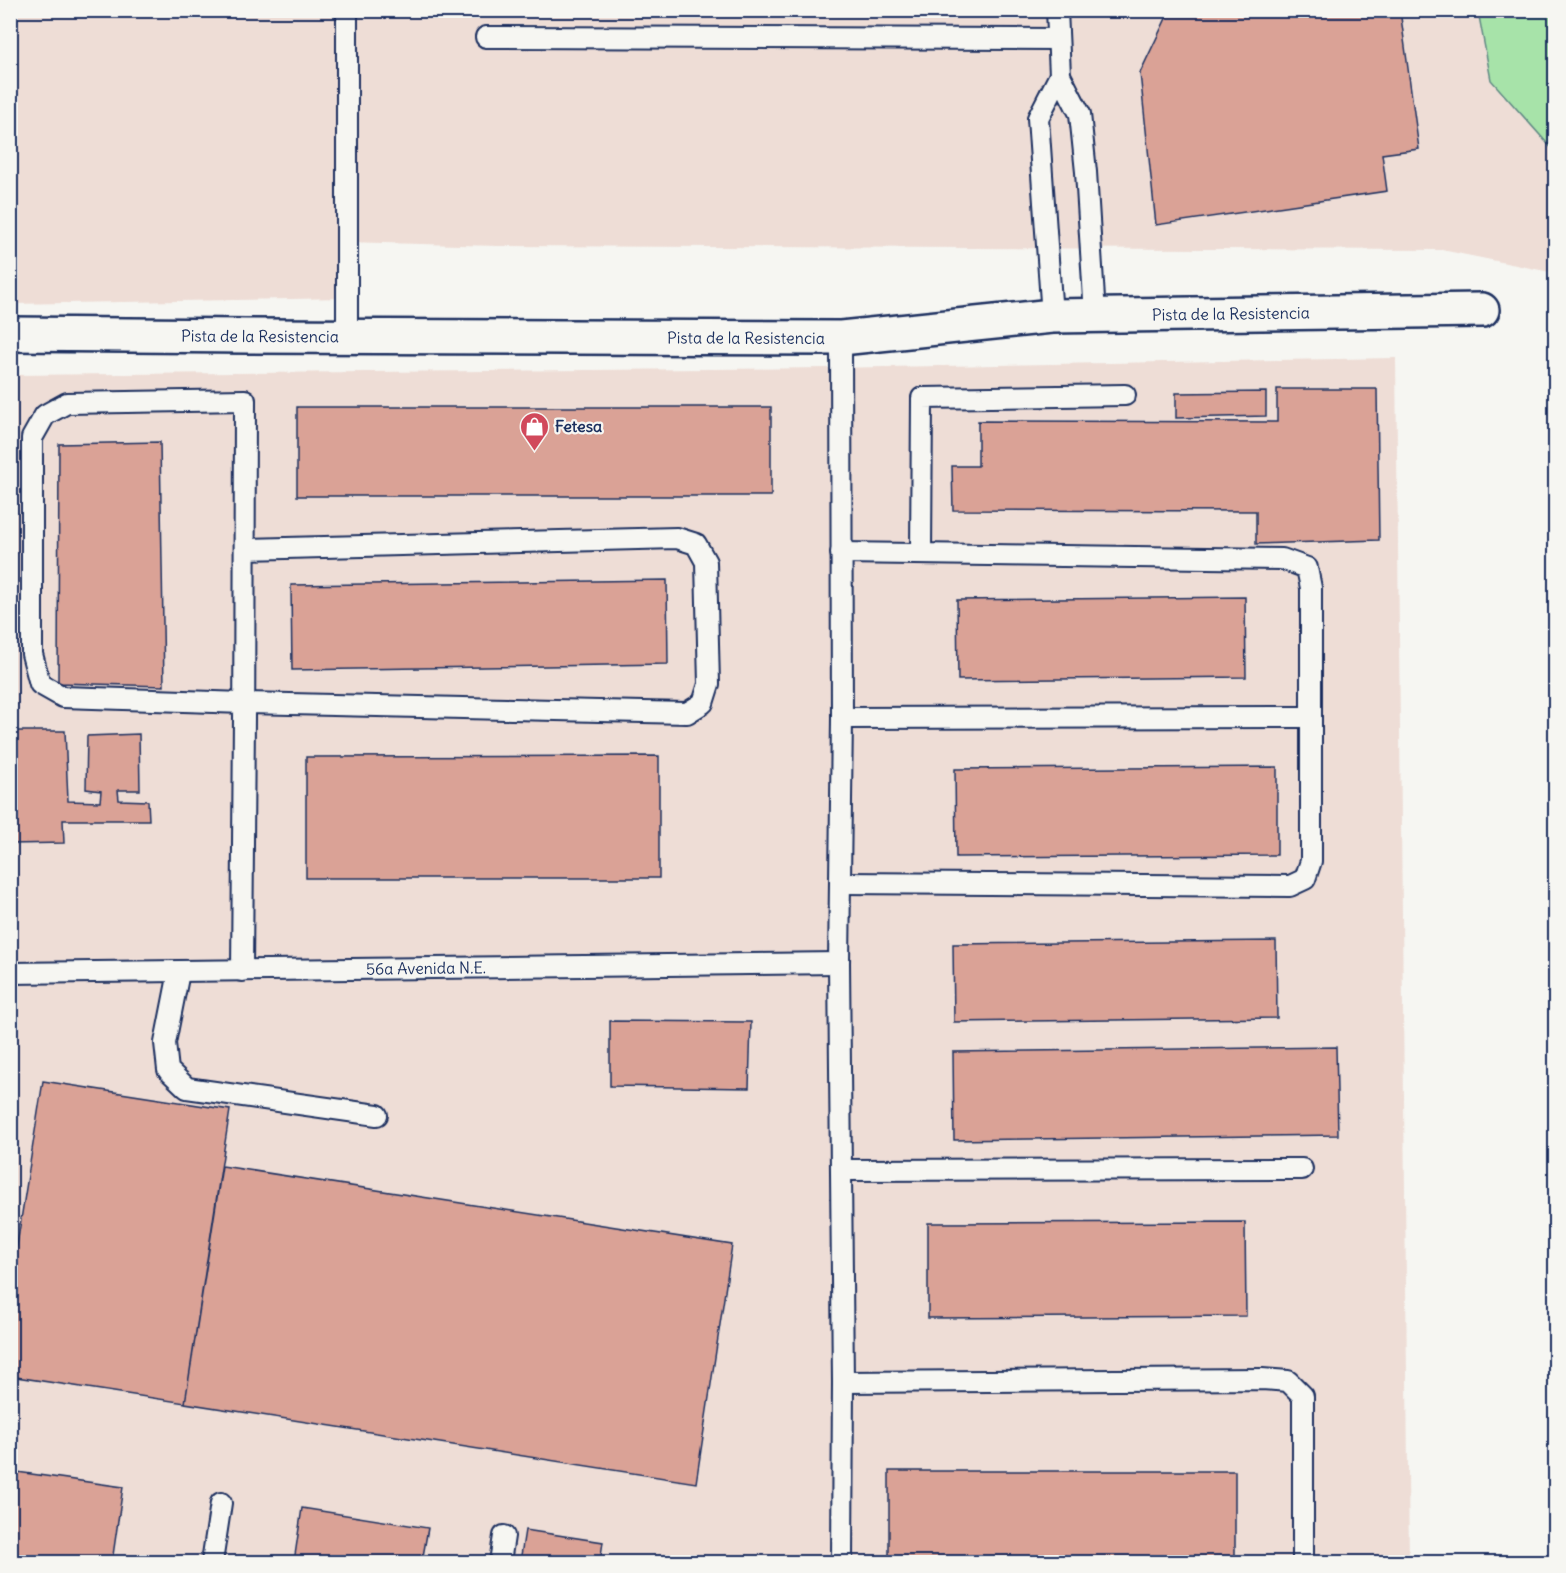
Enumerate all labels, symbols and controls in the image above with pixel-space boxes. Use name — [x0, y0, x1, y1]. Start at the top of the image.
street label: Pista de la Resistencia — [1152, 302, 1310, 325]
street label: Pista de la Resistencia — [181, 325, 339, 346]
street label: Pista de la Resistencia — [667, 327, 825, 348]
shop icon: Fetesa — [518, 410, 550, 452]
place label: Fetesa — [555, 416, 602, 436]
street label: 56a Avenida N.E. — [366, 957, 486, 979]

